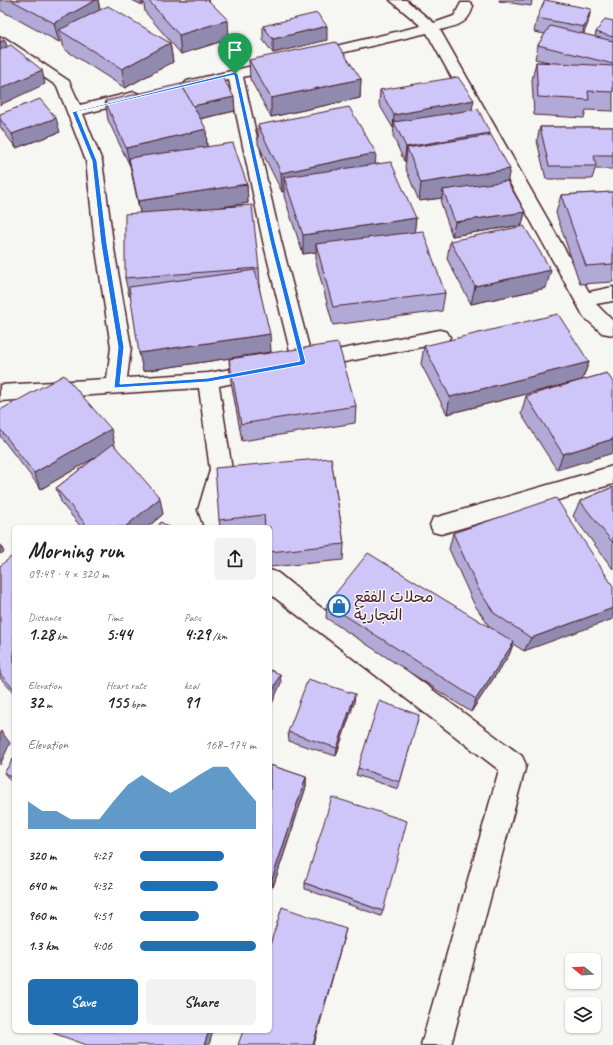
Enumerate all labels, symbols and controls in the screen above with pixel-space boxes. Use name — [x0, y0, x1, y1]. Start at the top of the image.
pin — [218, 33, 252, 74]
icon: arrive — [224, 39, 246, 61]
text: Morning run — [28, 537, 124, 565]
button: share — [214, 538, 256, 580]
text: 09:49 · 4 × 320 m — [28, 566, 109, 582]
place label: محلات الفقع التجارية — [354, 587, 434, 625]
shop icon: محلات الفقع التجارية — [326, 593, 352, 619]
text: Distance — [28, 610, 61, 624]
text: Time — [106, 610, 123, 624]
text: Pace — [184, 610, 201, 624]
text: 1.28 — [28, 624, 54, 645]
text: 5:44 — [106, 624, 132, 645]
text: 4:29 — [184, 624, 210, 645]
text: km — [54, 629, 68, 643]
text: /km — [210, 629, 227, 643]
text: Elevation — [28, 678, 62, 692]
text: Heart rate — [106, 678, 146, 692]
text: kcal — [184, 678, 199, 692]
text: 32 — [28, 692, 43, 713]
text: 155 — [106, 692, 128, 713]
text: 91 — [184, 692, 199, 713]
text: m — [43, 697, 52, 711]
text: bpm — [128, 697, 146, 711]
text: Elevation — [28, 737, 68, 753]
text: 168–174 m — [205, 737, 256, 753]
text: 320 m — [28, 848, 56, 864]
text: 4:27 — [92, 848, 112, 864]
text: 640 m — [28, 878, 56, 894]
text: 4:32 — [92, 878, 112, 894]
text: 960 m — [28, 908, 56, 924]
text: 4:51 — [92, 908, 112, 924]
text: 1.3 km — [28, 938, 58, 954]
text: 4:06 — [92, 938, 112, 954]
north arrow — [565, 953, 601, 989]
map controls — [565, 953, 601, 1033]
button: Save — [28, 979, 138, 1025]
button: Share — [146, 979, 256, 1025]
button: layers — [565, 997, 601, 1033]

